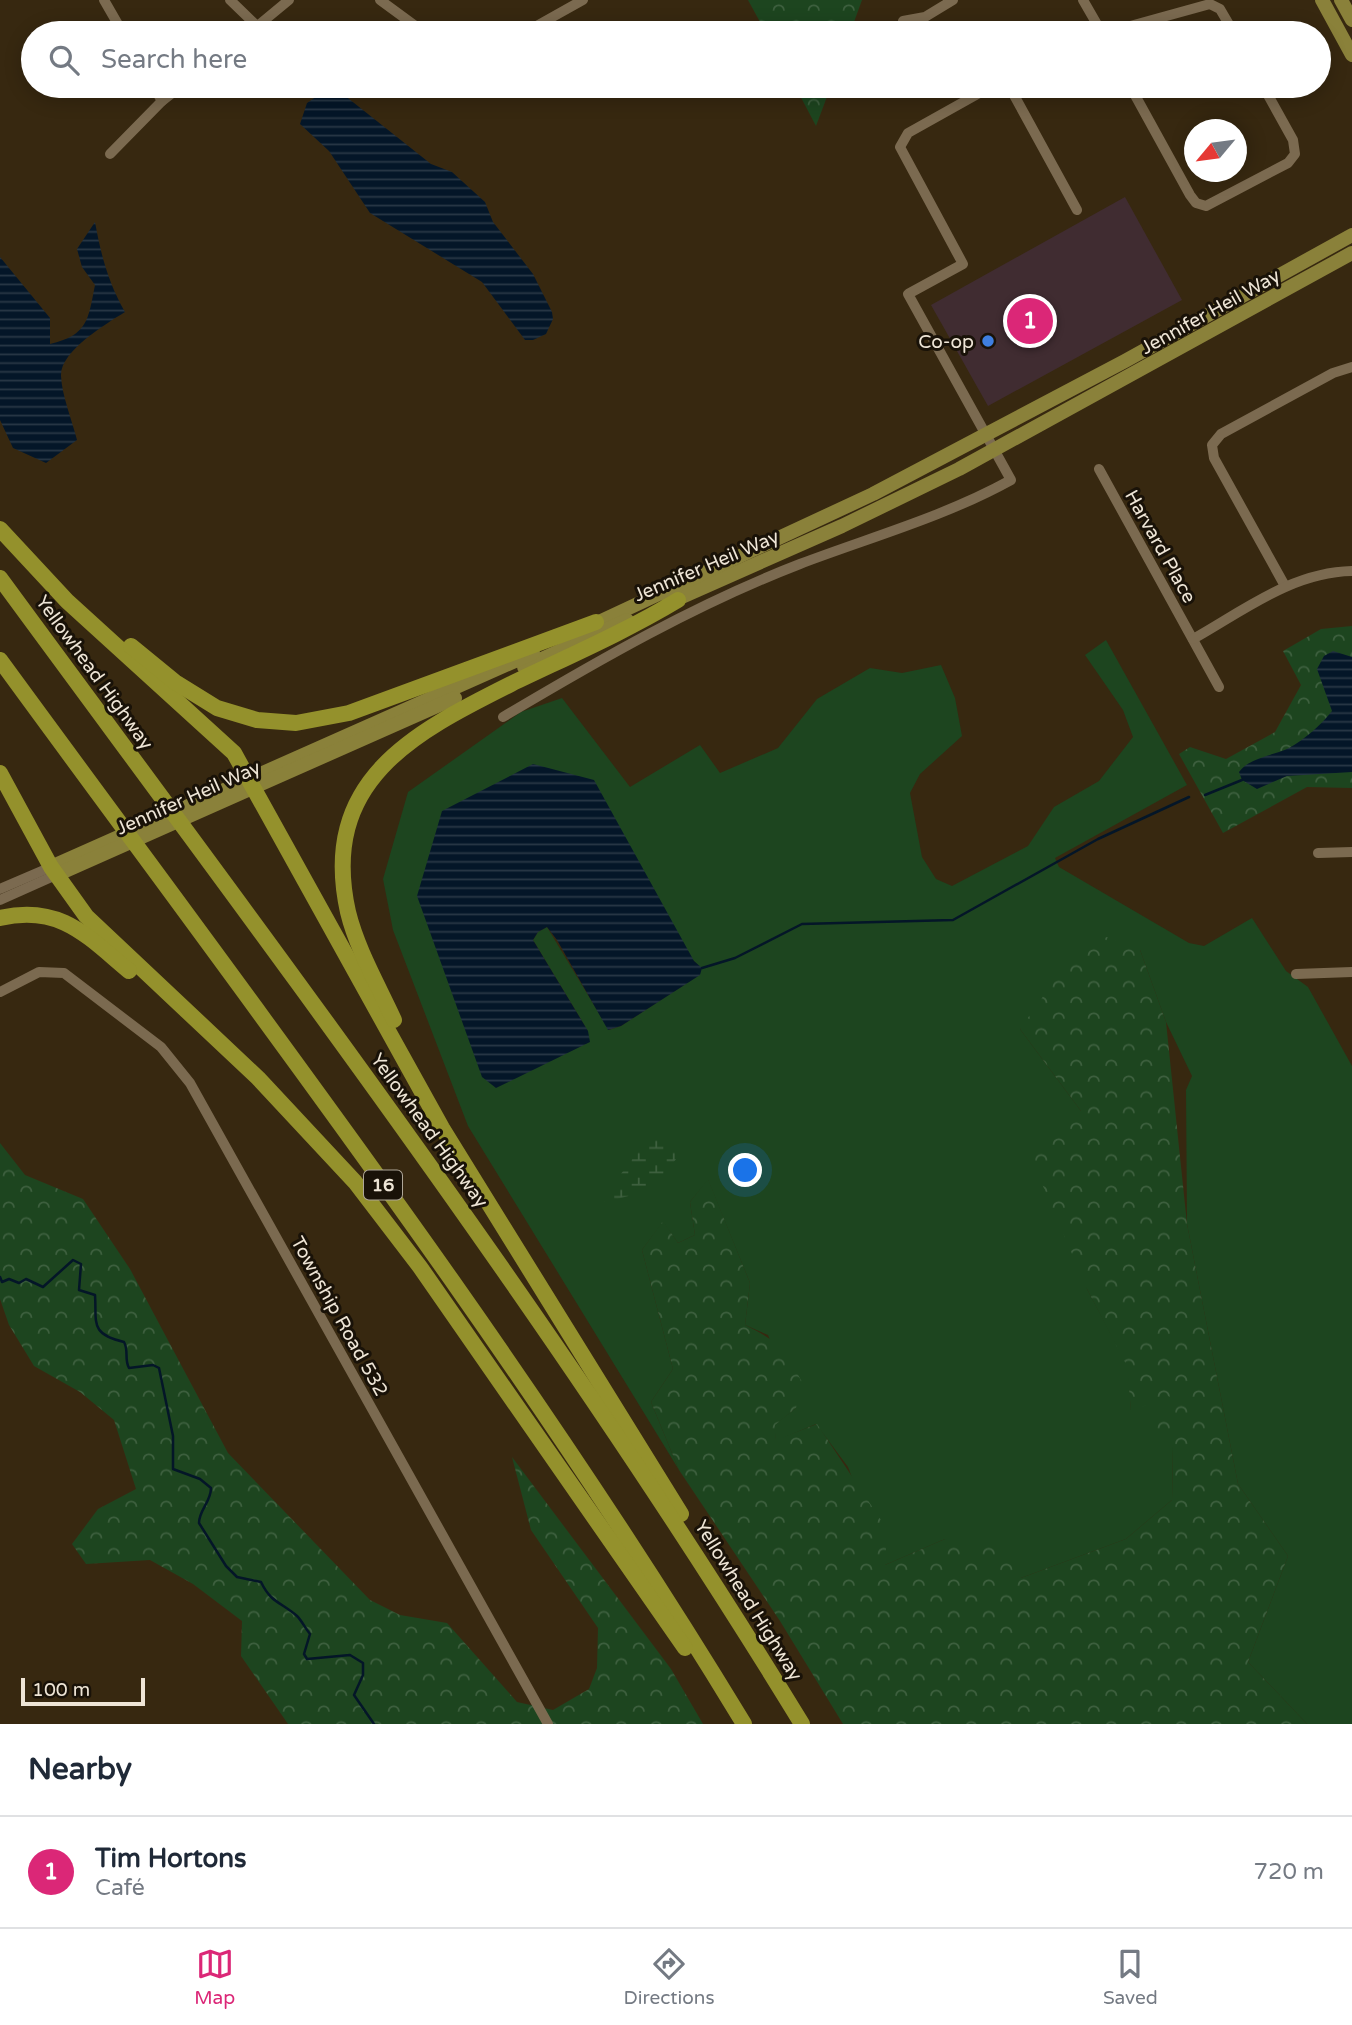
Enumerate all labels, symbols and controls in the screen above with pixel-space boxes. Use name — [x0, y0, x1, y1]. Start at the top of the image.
search box — [21, 21, 1331, 98]
icon: search — [45, 41, 83, 79]
text: Search here — [101, 44, 247, 75]
north arrow — [1184, 119, 1247, 182]
street label: Jennifer Heil Way — [1137, 265, 1284, 359]
pin: 1 — [1007, 295, 1053, 347]
place label: Co-op — [918, 331, 974, 353]
marker: Co-op — [980, 333, 996, 349]
street label: Harvard Place — [1120, 486, 1200, 607]
street label: Jennifer Heil Way — [630, 525, 782, 606]
street label: Yellowhead Highway — [31, 591, 158, 754]
street label: Jennifer Heil Way — [113, 756, 264, 840]
street label: Yellowhead Highway — [366, 1049, 493, 1212]
your location — [728, 1153, 762, 1187]
road number: 16 — [364, 1170, 402, 1200]
street label: Township Road 532 — [286, 1233, 392, 1400]
street label: Yellowhead Highway — [690, 1516, 807, 1685]
scale bar — [21, 1675, 145, 1707]
text: 100 m — [32, 1679, 90, 1701]
text: Nearby — [28, 1751, 132, 1788]
text: Tim Hortons — [95, 1843, 247, 1874]
text: 1 — [44, 1858, 58, 1886]
text: 720 m — [1254, 1858, 1324, 1886]
text: Café — [95, 1874, 145, 1902]
tab: Map — [194, 1945, 235, 2009]
tab: Directions — [624, 1945, 715, 2009]
tab: Saved — [1103, 1945, 1158, 2009]

